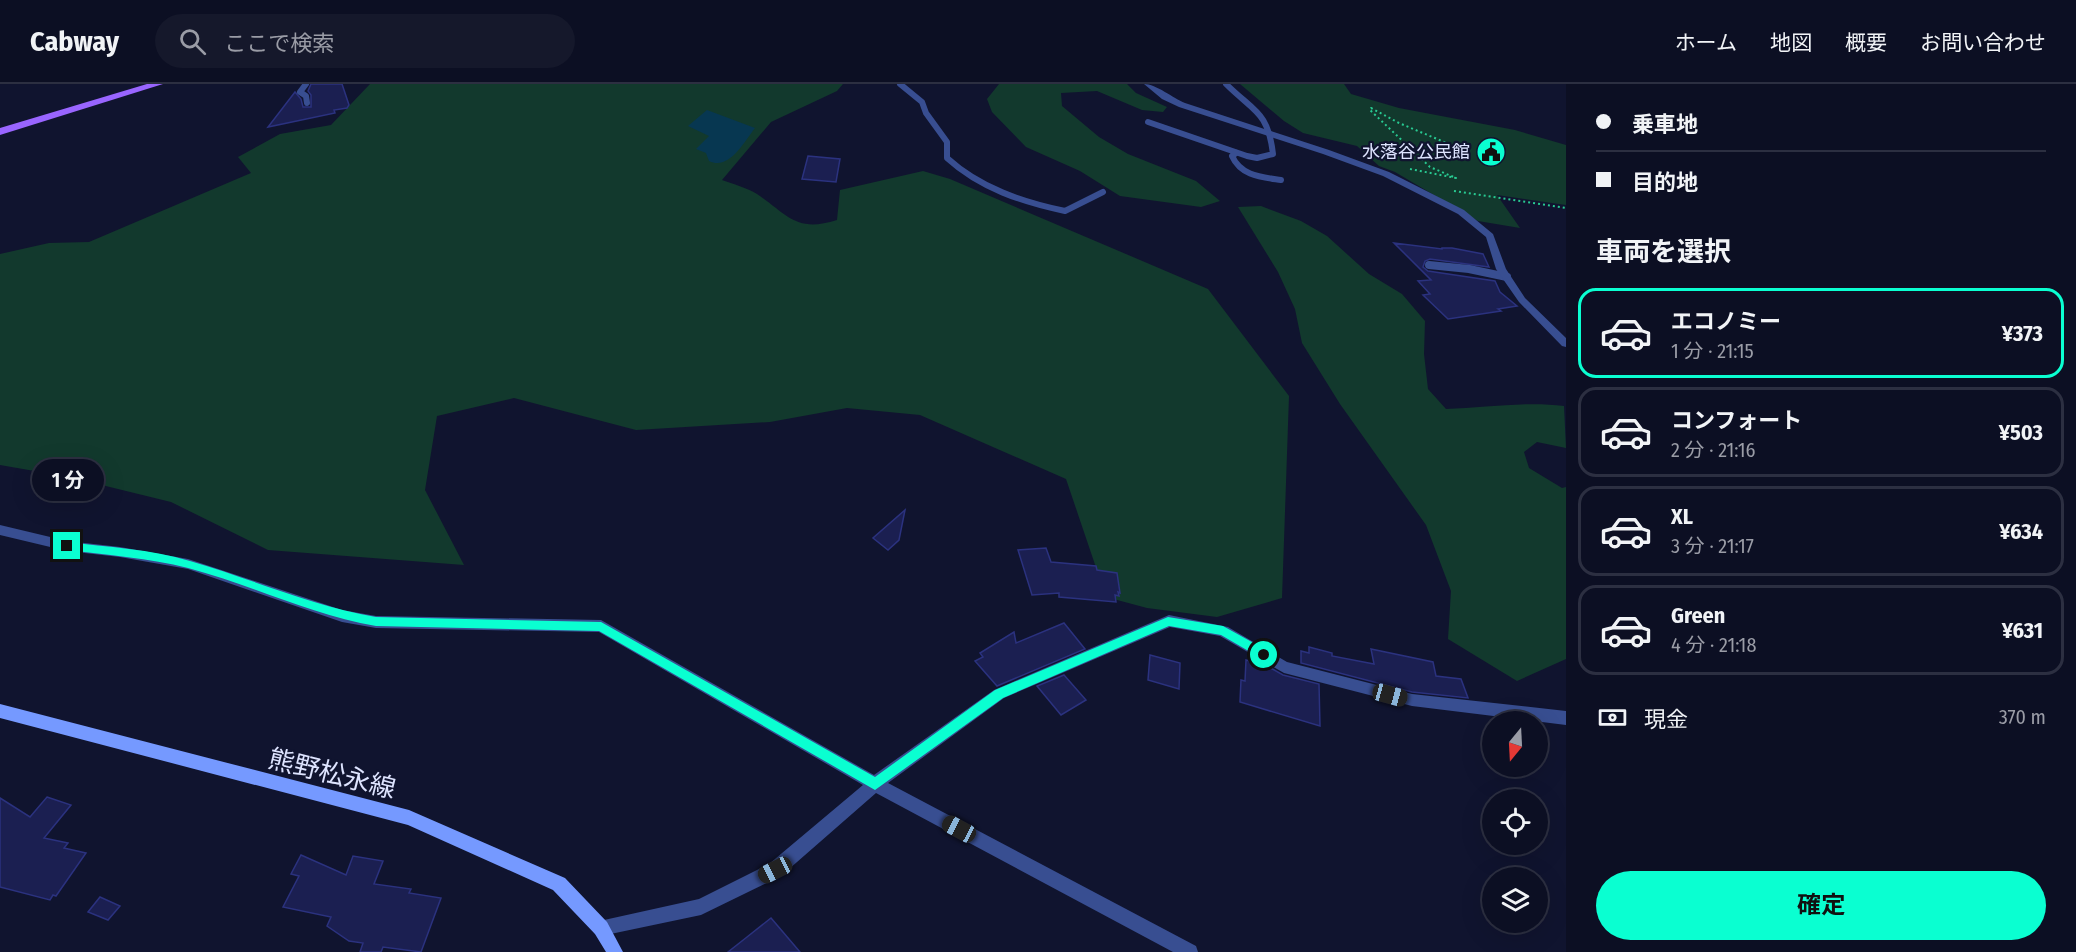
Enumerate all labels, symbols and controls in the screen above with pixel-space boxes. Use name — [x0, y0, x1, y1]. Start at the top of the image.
search box — [155, 14, 575, 68]
text: Cabway — [30, 25, 119, 58]
icon: search — [176, 25, 209, 58]
text: ここで検索 — [224, 30, 334, 57]
text: ホーム — [1675, 30, 1737, 56]
text: 地図 — [1770, 30, 1812, 56]
text: 概要 — [1845, 30, 1887, 56]
text: お問い合わせ — [1920, 30, 2046, 56]
text: 乗車地 — [1632, 111, 1698, 138]
public building icon: 水落谷公民館 — [1475, 136, 1507, 168]
place label: 水落谷公民館 — [1362, 141, 1470, 163]
text: 目的地 — [1632, 169, 1698, 196]
text: 車両を選択 — [1596, 236, 1731, 268]
icon: car — [1599, 306, 1653, 360]
text: エコノミー — [1671, 308, 1781, 335]
text: ¥373 — [2002, 320, 2043, 347]
text: 1 分 · 21:15 — [1671, 339, 1754, 363]
icon: car — [1599, 405, 1653, 459]
text: コンフォート — [1671, 407, 1802, 434]
text: ¥503 — [1999, 419, 2043, 446]
text: 2 分 · 21:16 — [1671, 438, 1755, 462]
callout: 1 分 — [31, 459, 103, 501]
text: 1 分 — [52, 468, 84, 492]
text: XL — [1671, 503, 1693, 530]
icon: car — [1599, 504, 1653, 558]
text: ¥634 — [1999, 518, 2043, 545]
route end — [53, 532, 80, 559]
text: 3 分 · 21:17 — [1671, 534, 1754, 558]
text: Green — [1671, 602, 1725, 629]
icon: car — [1599, 603, 1653, 657]
text: ¥631 — [2002, 617, 2043, 644]
text: 4 分 · 21:18 — [1671, 633, 1756, 657]
route start — [1250, 641, 1277, 668]
car — [1370, 682, 1410, 708]
icon: cash — [1596, 701, 1629, 734]
text: 370 m — [1999, 705, 2046, 729]
text: 現金 — [1644, 706, 1688, 733]
north arrow — [1482, 711, 1548, 777]
map controls — [1482, 711, 1548, 933]
street label: 熊野松永線 — [265, 743, 399, 805]
button: locate — [1482, 789, 1548, 855]
car — [939, 813, 979, 845]
car — [755, 854, 795, 886]
button: layers — [1482, 867, 1548, 933]
button: 確定 — [1596, 871, 2046, 940]

